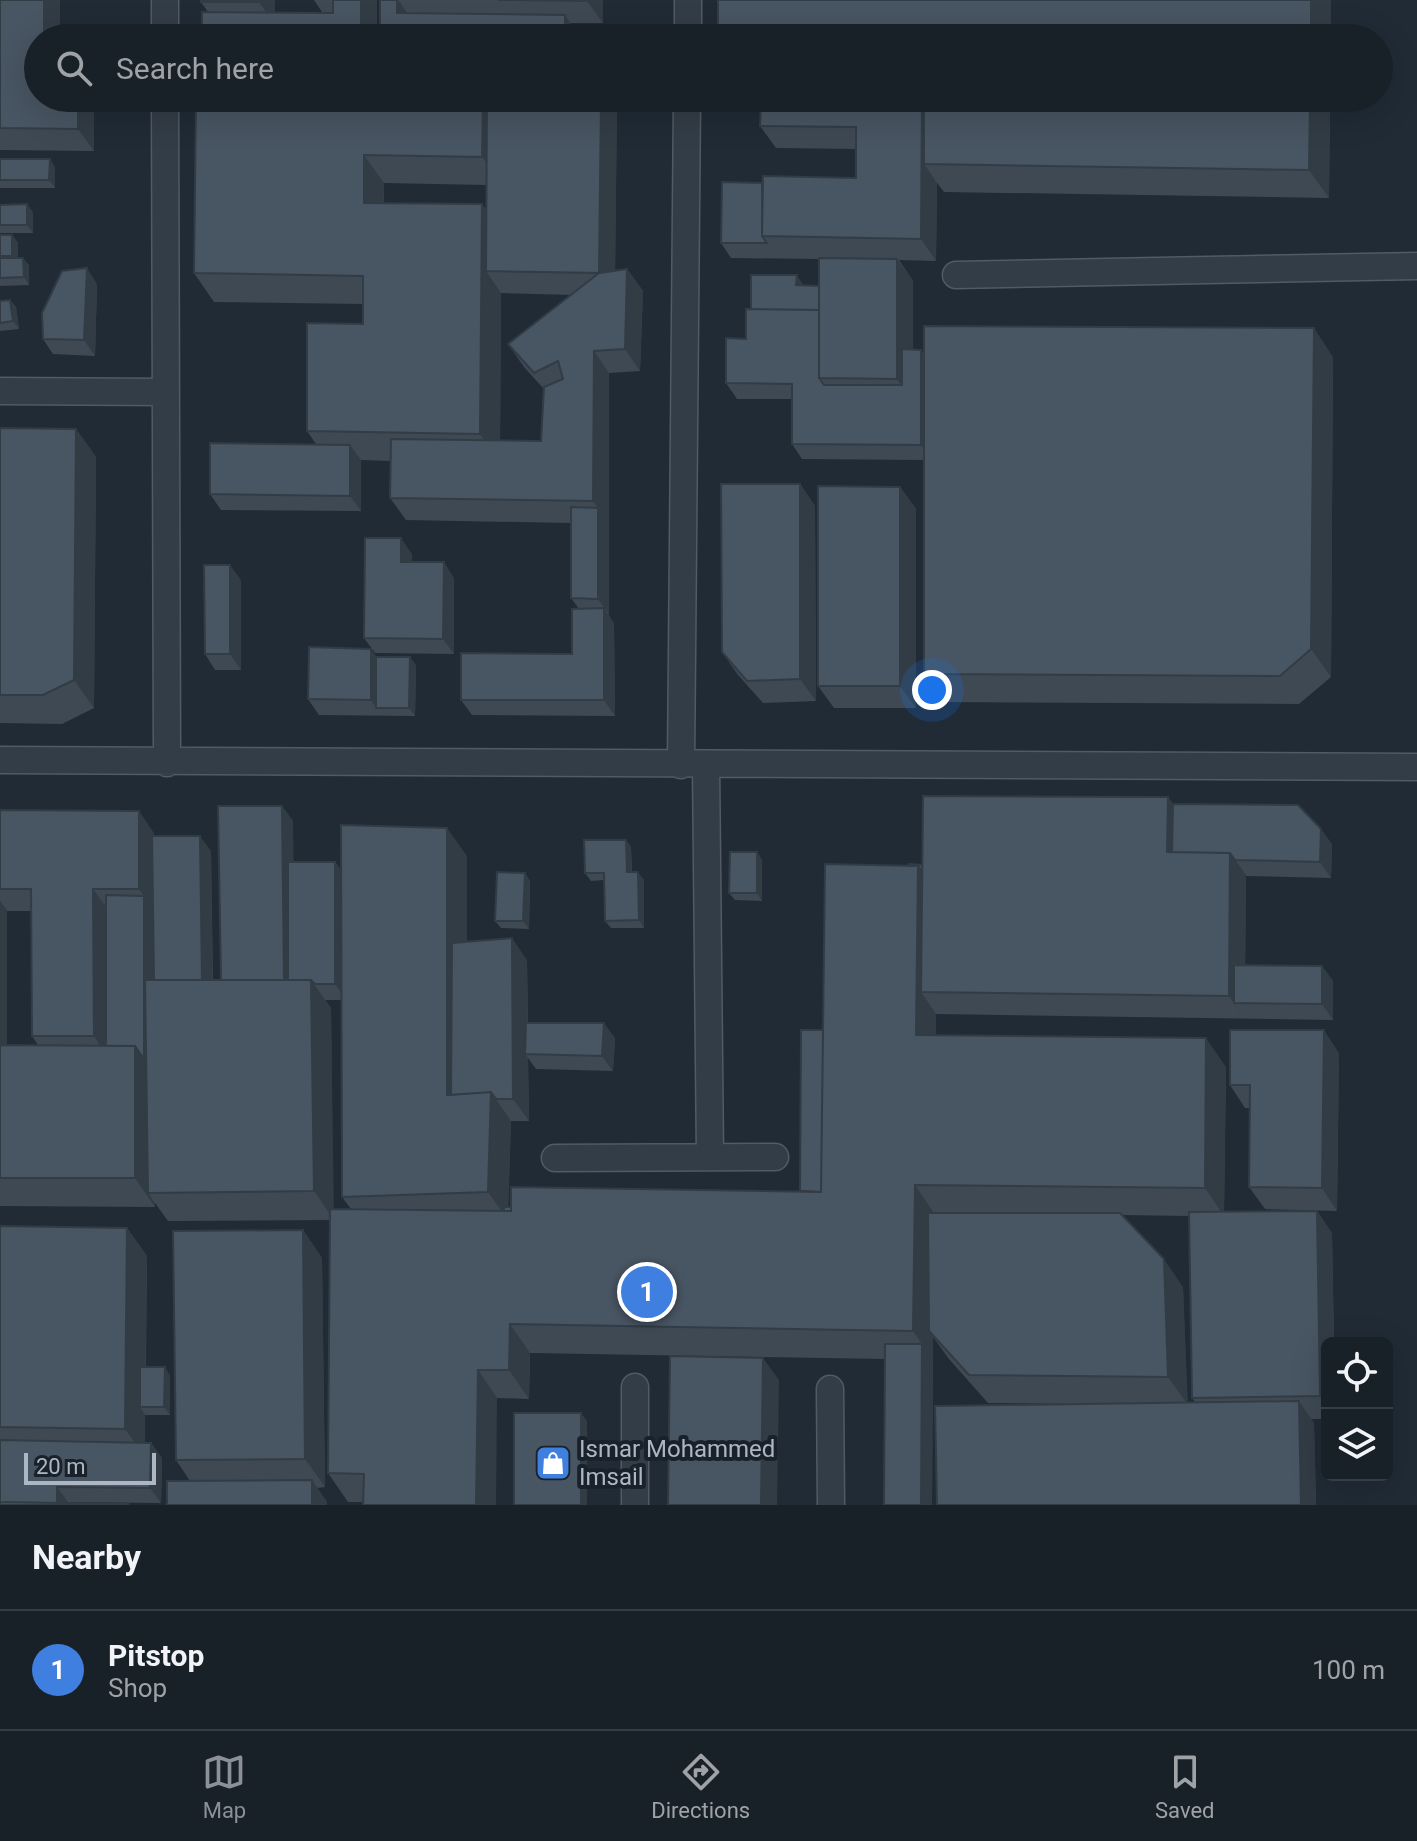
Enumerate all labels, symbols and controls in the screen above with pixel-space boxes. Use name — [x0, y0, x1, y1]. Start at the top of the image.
search box — [24, 24, 1393, 112]
icon: search — [52, 46, 96, 90]
text: Search here — [116, 51, 274, 86]
your location — [912, 670, 952, 710]
pin: 1 — [621, 1262, 673, 1322]
map controls — [1321, 1337, 1393, 1481]
button: locate — [1321, 1337, 1393, 1409]
button: layers — [1321, 1409, 1393, 1481]
place label: Ismar Mohammed Imsail — [579, 1435, 775, 1491]
shop icon: Ismar Mohammed Imsail — [534, 1444, 572, 1482]
scale bar — [24, 1449, 156, 1485]
text: 20 m — [36, 1454, 85, 1479]
text: Nearby — [32, 1537, 141, 1577]
text: Pitstop — [108, 1638, 204, 1673]
text: 1 — [51, 1655, 65, 1685]
text: 100 m — [1312, 1655, 1385, 1685]
text: Shop — [108, 1673, 167, 1703]
tab: Map — [202, 1750, 246, 1823]
tab: Directions — [651, 1750, 750, 1823]
tab: Saved — [1155, 1750, 1215, 1823]

